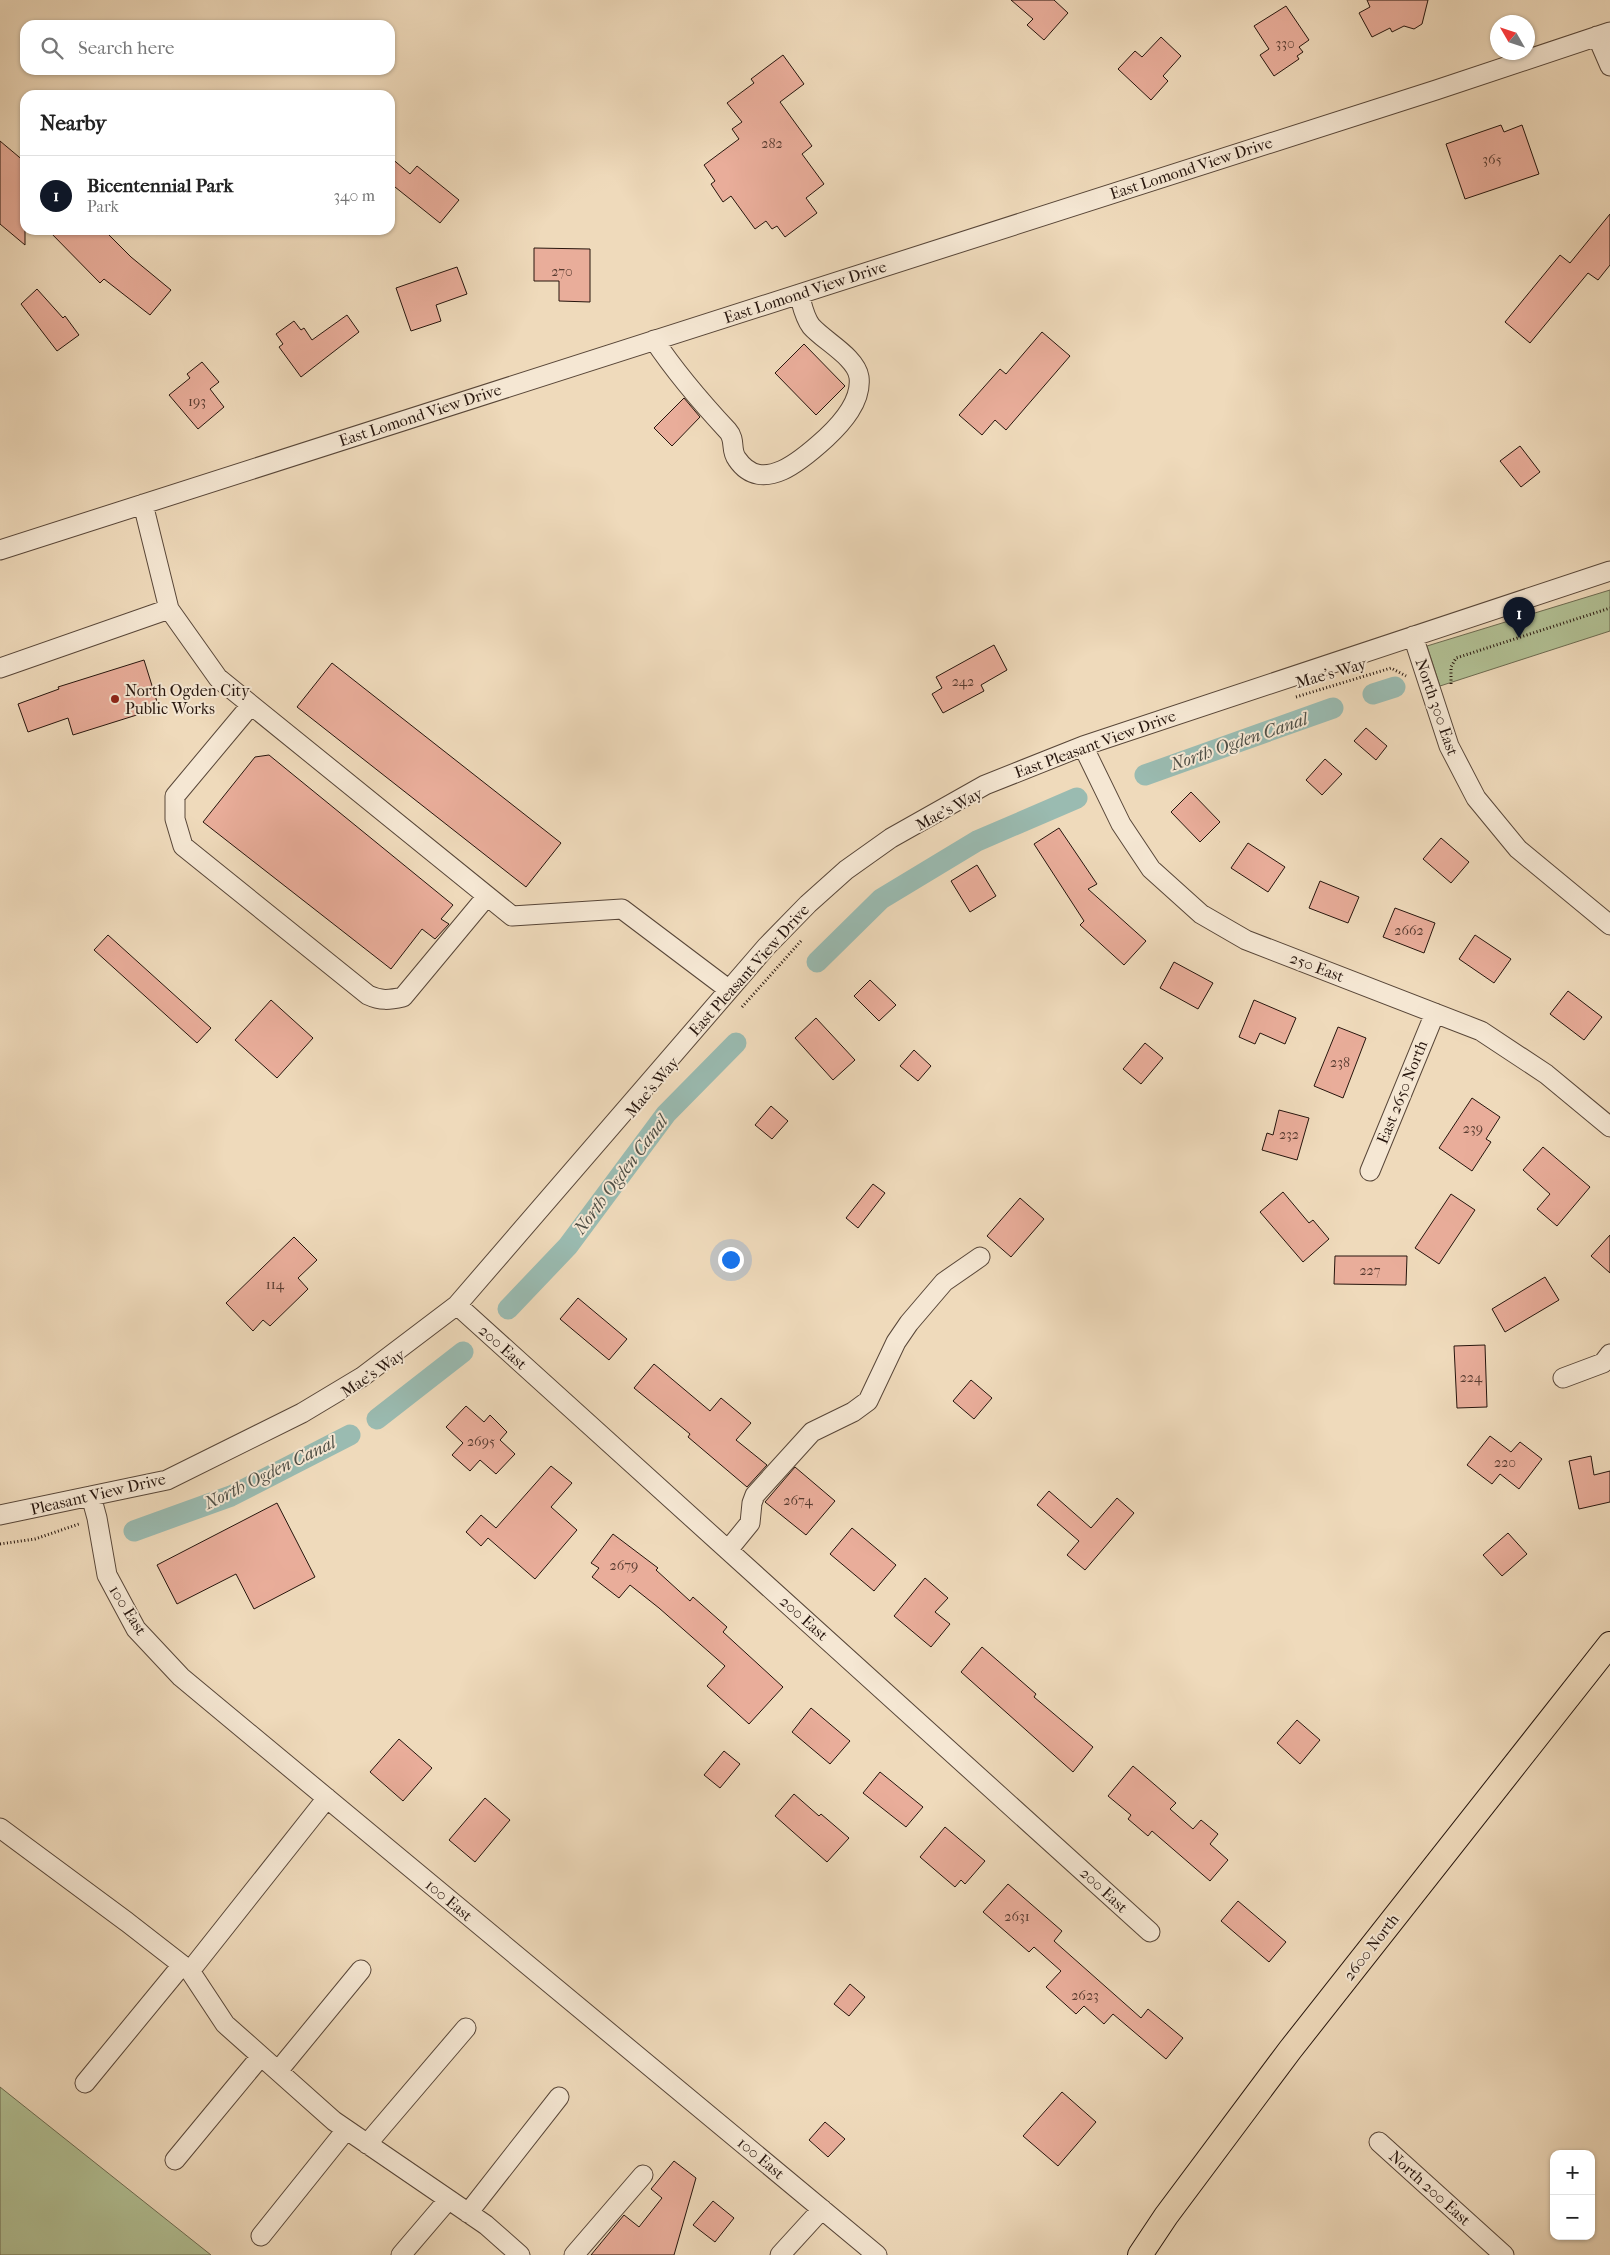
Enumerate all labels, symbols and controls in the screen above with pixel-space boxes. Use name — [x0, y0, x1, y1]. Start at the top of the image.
north arrow — [1490, 15, 1535, 60]
search box — [20, 20, 395, 75]
icon: search — [38, 34, 66, 62]
house number: 330 — [1275, 35, 1295, 52]
text: Search here — [78, 37, 174, 59]
text: Nearby — [40, 111, 106, 135]
street label: East Lomond View Drive — [1107, 133, 1275, 203]
house number: 282 — [761, 135, 783, 152]
house number: 365 — [1482, 151, 1502, 168]
text: Bicentennial Park — [87, 175, 233, 197]
text: 1 — [53, 186, 59, 205]
text: 340 m — [333, 186, 375, 205]
text: Park — [87, 197, 119, 216]
street label: East Lomond View Drive — [721, 257, 889, 327]
house number: 270 — [551, 263, 573, 280]
street label: East Lomond View Drive — [336, 380, 504, 450]
house number: 193 — [188, 393, 206, 410]
pin: 1 — [1503, 597, 1535, 638]
street label: Mae's Way — [1293, 654, 1369, 692]
street label: North 300 East — [1412, 656, 1463, 758]
house number: 242 — [952, 673, 974, 690]
place label: North Ogden City Public Works — [125, 681, 250, 718]
marker: North Ogden City Public Works — [109, 693, 121, 705]
street label: East Pleasant View Drive — [1012, 706, 1178, 782]
water label: North Ogden Canal — [1167, 708, 1313, 776]
street label: Mae's Way — [912, 783, 986, 834]
street label: East Pleasant View Drive — [685, 900, 813, 1040]
house number: 2662 — [1394, 922, 1424, 939]
street label: 250 East — [1287, 948, 1347, 986]
street label: East 2650 North — [1373, 1038, 1431, 1146]
street label: Mae's Way — [621, 1053, 683, 1121]
house number: 238 — [1330, 1054, 1350, 1071]
water label: North Ogden Canal — [569, 1109, 674, 1239]
house number: 239 — [1463, 1120, 1483, 1137]
house number: 232 — [1279, 1126, 1299, 1143]
your location — [718, 1247, 744, 1273]
house number: 227 — [1359, 1262, 1381, 1279]
house number: 114 — [266, 1276, 285, 1293]
street label: 200 East — [475, 1321, 531, 1374]
street label: Mae's Way — [337, 1344, 409, 1401]
house number: 224 — [1460, 1369, 1483, 1386]
water label: North Ogden Canal — [200, 1431, 341, 1514]
house number: 2695 — [467, 1433, 495, 1450]
house number: 220 — [1494, 1454, 1516, 1471]
street label: Pleasant View Drive — [29, 1469, 167, 1519]
house number: 2674 — [783, 1492, 813, 1509]
house number: 2679 — [610, 1557, 638, 1574]
street label: 100 East — [105, 1581, 151, 1639]
street label: 200 East — [776, 1592, 832, 1645]
street label: 200 East — [1076, 1863, 1132, 1917]
street label: 100 East — [422, 1875, 477, 1925]
house number: 2631 — [1004, 1908, 1030, 1925]
street label: 2600 North — [1339, 1910, 1403, 1984]
house number: 2623 — [1071, 1987, 1099, 2004]
street label: 100 East — [734, 2133, 789, 2183]
street label: North 200 East — [1385, 2146, 1475, 2230]
map controls — [1550, 2150, 1595, 2240]
button: + — [1550, 2150, 1595, 2195]
button: − — [1550, 2195, 1595, 2240]

